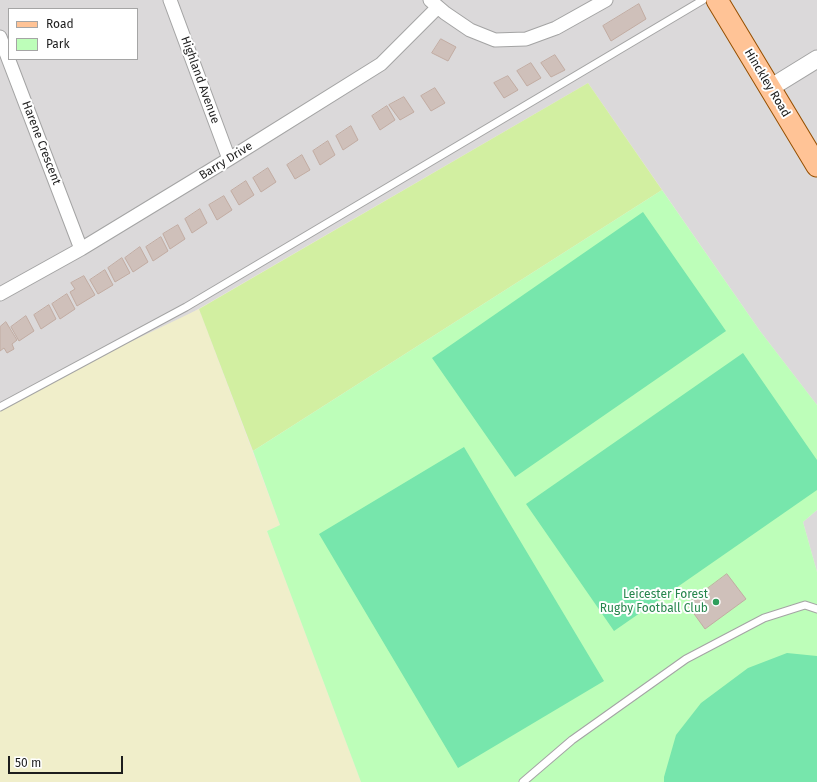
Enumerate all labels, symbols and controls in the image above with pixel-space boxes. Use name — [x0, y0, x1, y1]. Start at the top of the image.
legend — [8, 8, 138, 60]
text: Road — [46, 17, 74, 31]
street label: Highland Avenue — [177, 34, 223, 126]
text: Park — [46, 37, 70, 51]
street label: Hinckley Road — [741, 46, 793, 120]
street label: Harene Crescent — [18, 99, 64, 187]
street label: Barry Drive — [197, 139, 255, 183]
place label: Leicester Forest Rugby Football Club — [600, 588, 708, 616]
marker: Leicester Forest Rugby Football Club — [711, 597, 721, 607]
scale bar — [10, 748, 125, 774]
text: 50 m — [15, 756, 41, 770]

